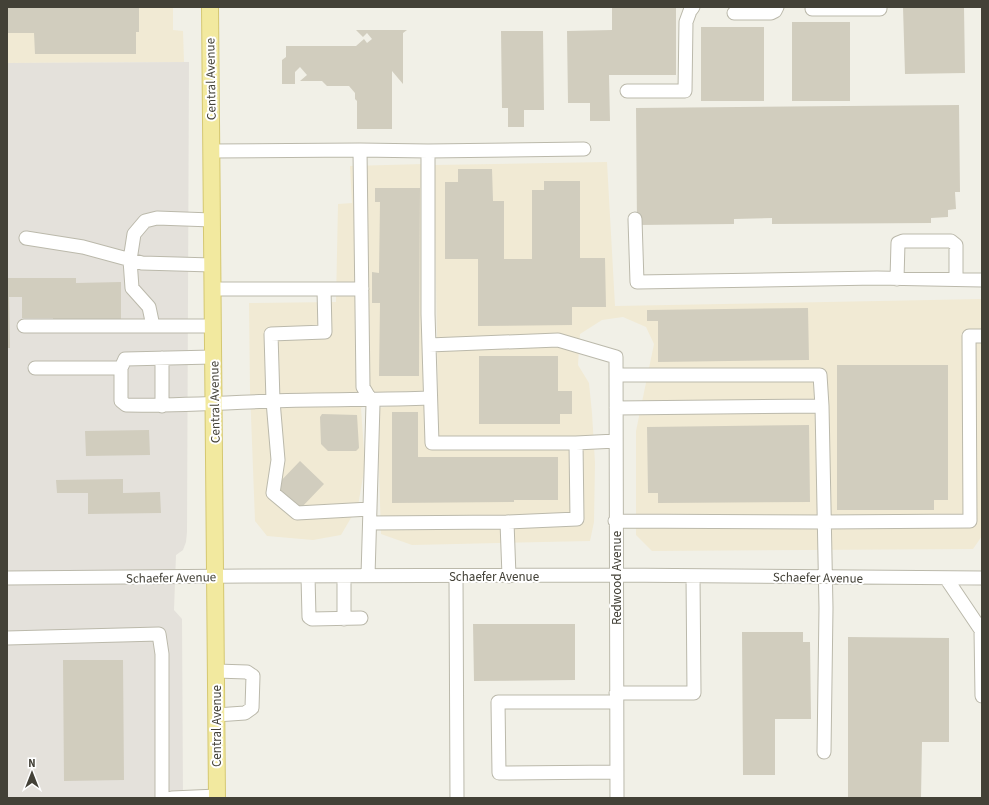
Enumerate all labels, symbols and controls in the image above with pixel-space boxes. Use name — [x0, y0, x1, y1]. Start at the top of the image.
street label: Central Avenue — [201, 38, 221, 120]
street label: Central Avenue — [205, 361, 225, 443]
street label: Redwood Avenue — [608, 531, 626, 625]
street label: Schaefer Avenue — [126, 568, 216, 588]
street label: Schaefer Avenue — [449, 568, 539, 586]
street label: Schaefer Avenue — [773, 568, 863, 588]
street label: Central Avenue — [208, 685, 226, 767]
north arrow — [12, 753, 52, 793]
text: N — [28, 756, 36, 771]

